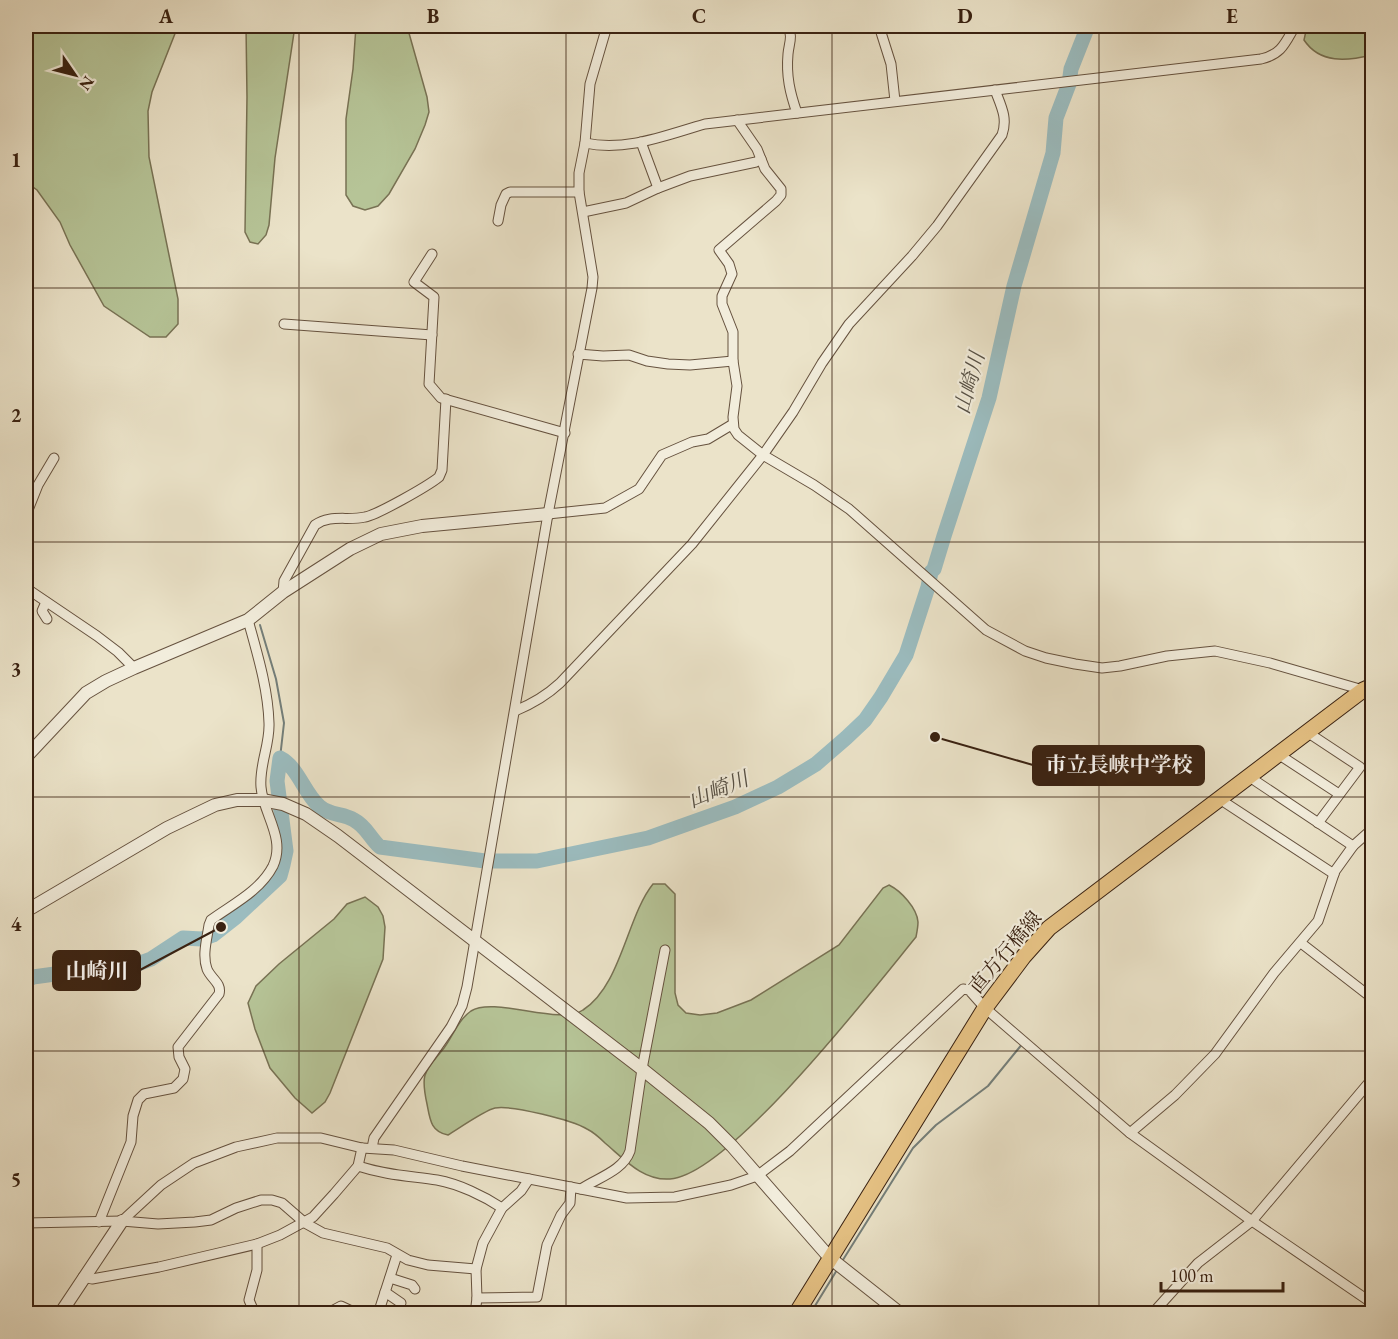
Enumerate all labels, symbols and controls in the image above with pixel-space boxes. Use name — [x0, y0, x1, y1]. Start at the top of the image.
text: A — [158, 3, 174, 29]
text: B — [427, 3, 439, 29]
text: C — [692, 3, 706, 29]
text: D — [957, 3, 973, 29]
text: E — [1226, 3, 1238, 29]
north arrow — [45, 45, 105, 105]
text: N — [75, 72, 99, 95]
text: 1 — [11, 147, 21, 173]
water label: 山崎川 — [948, 347, 991, 417]
text: 2 — [11, 402, 22, 428]
text: 3 — [11, 656, 21, 682]
callout: 市立長峡中学校 — [1033, 746, 1204, 785]
text: 市立長峡中学校 — [1046, 751, 1193, 778]
water label: 山崎川 — [684, 764, 754, 813]
street label: 直方行橋線 — [963, 905, 1047, 999]
text: 4 — [11, 911, 22, 937]
callout: 山崎川 — [53, 951, 140, 990]
text: 山崎川 — [66, 957, 129, 984]
text: 5 — [11, 1166, 21, 1192]
scale bar — [1161, 1255, 1282, 1293]
text: 100 m — [1170, 1264, 1214, 1287]

